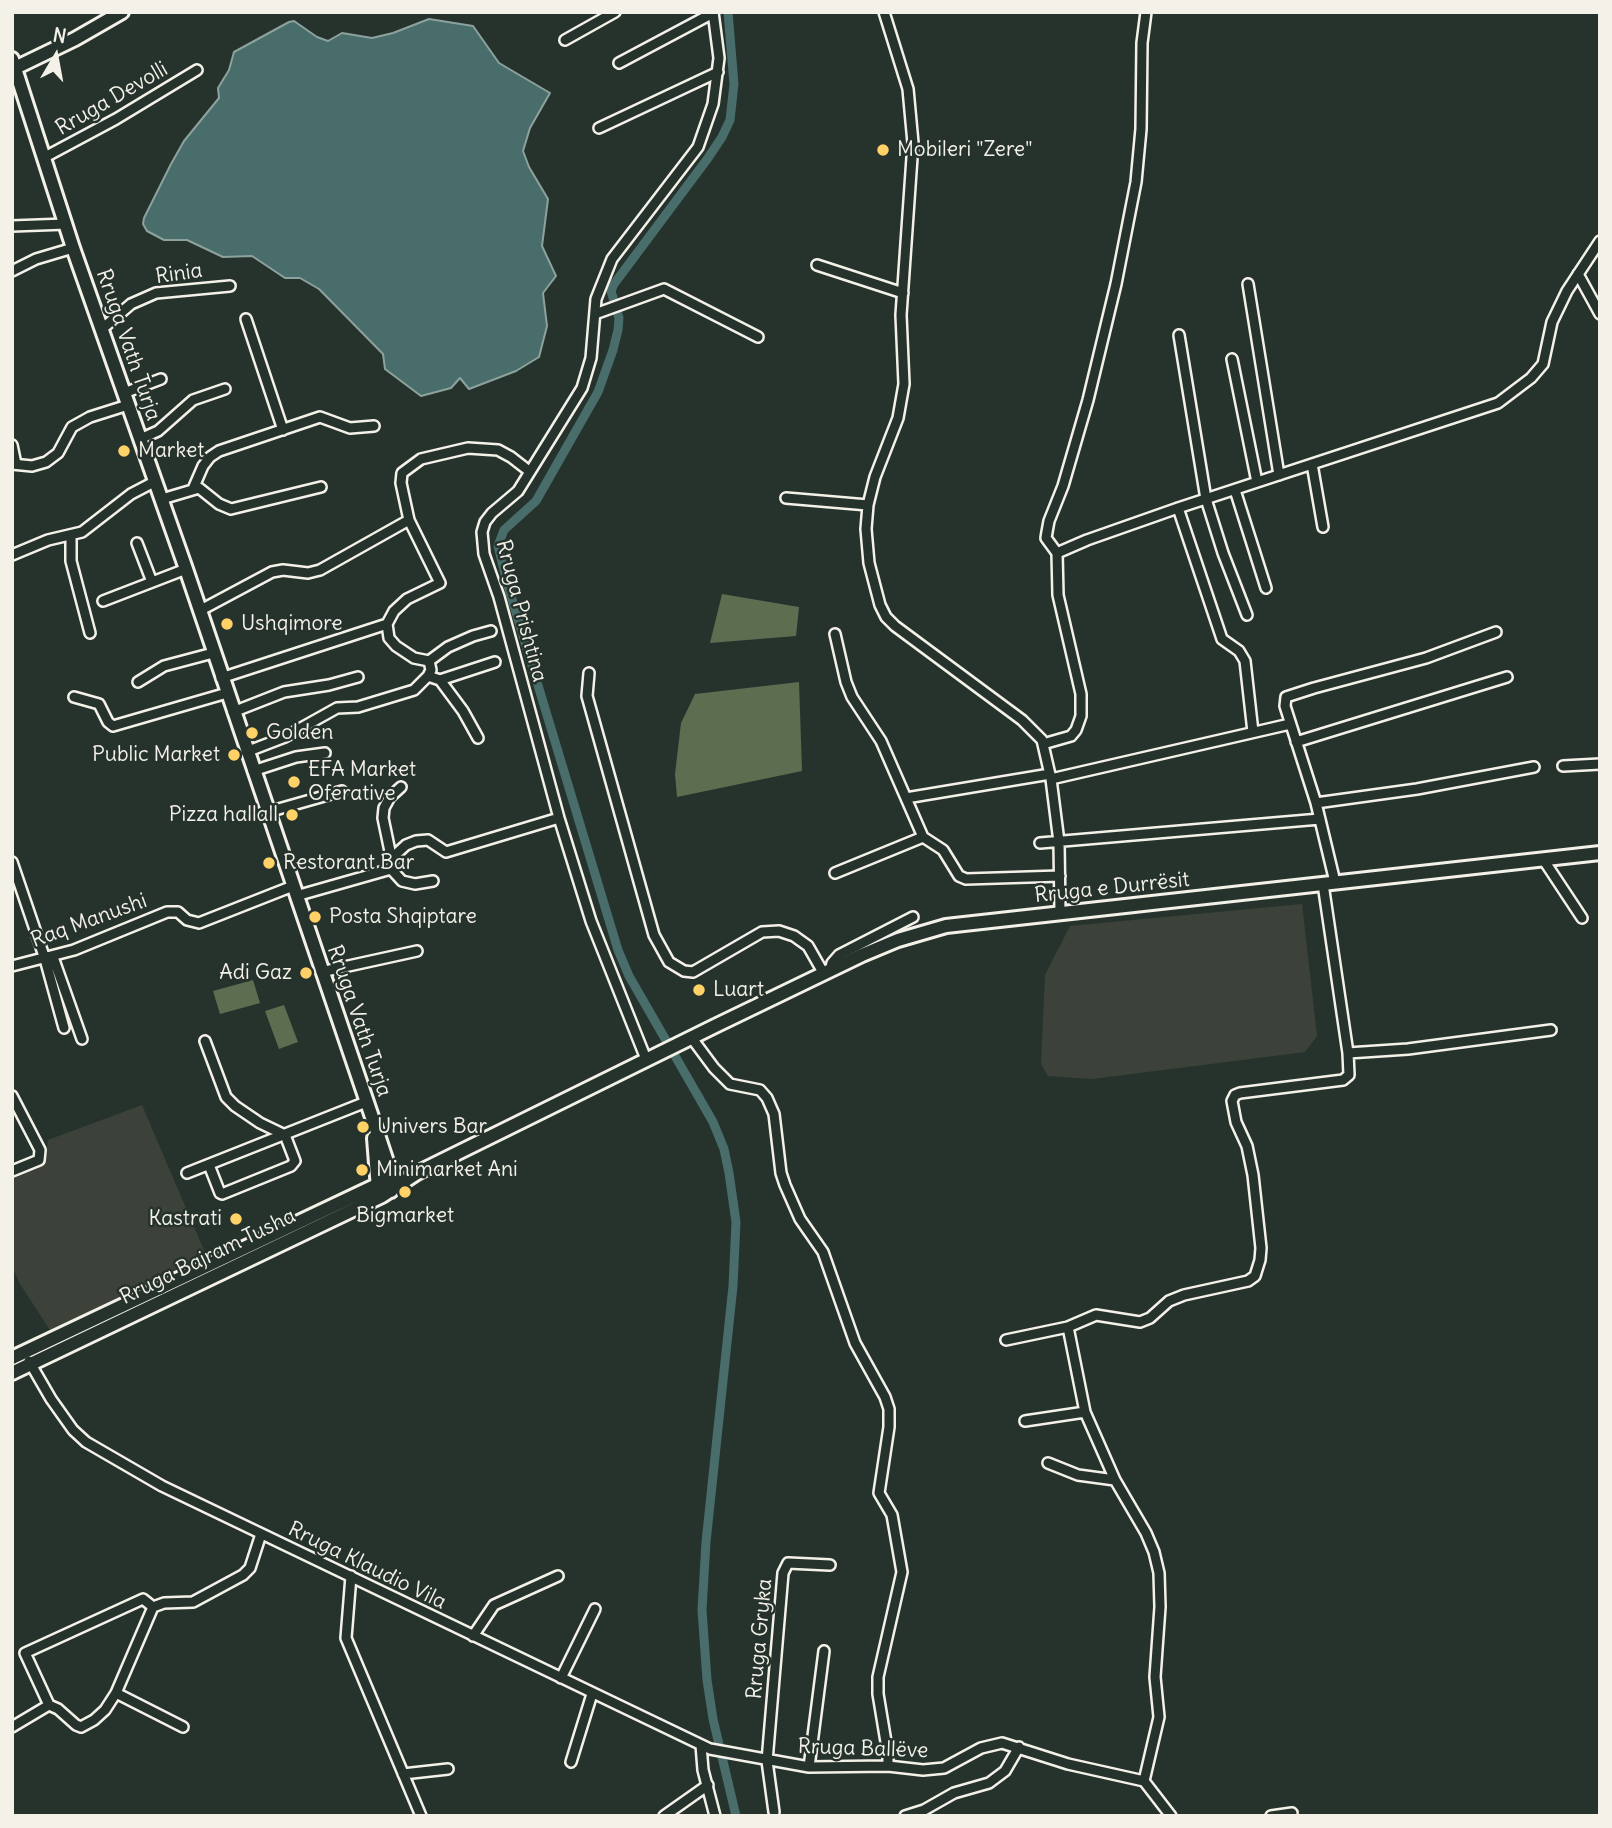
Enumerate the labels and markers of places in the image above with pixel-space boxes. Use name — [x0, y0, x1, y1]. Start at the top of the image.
place label: Mobileri "Zere" — [897, 137, 1032, 163]
marker: Mobileri "Zere" — [875, 142, 891, 158]
place label: Market — [138, 438, 204, 464]
marker: Market — [116, 443, 132, 459]
place label: Ushqimore — [241, 611, 343, 637]
marker: Ushqimore — [219, 616, 235, 632]
place label: Golden — [266, 720, 333, 746]
marker: Golden — [244, 725, 260, 741]
place label: Public Market — [92, 742, 220, 768]
marker: Public Market — [226, 747, 242, 763]
place label: EFA Market Oferative — [308, 757, 416, 807]
marker: EFA Market Oferative — [286, 774, 302, 790]
place label: Pizza hallall — [169, 802, 278, 828]
marker: Pizza hallall — [284, 807, 300, 823]
place label: Restorant Bar — [283, 850, 414, 876]
marker: Restorant Bar — [261, 855, 277, 871]
place label: Posta Shqiptare — [329, 904, 477, 930]
marker: Posta Shqiptare — [307, 909, 323, 925]
place label: Adi Gaz — [219, 960, 292, 986]
marker: Adi Gaz — [298, 965, 314, 981]
place label: Luart — [713, 977, 764, 1003]
marker: Luart — [691, 982, 707, 998]
place label: Univers Bar — [377, 1114, 487, 1140]
marker: Univers Bar — [355, 1119, 371, 1135]
place label: Minimarket Ani — [376, 1157, 518, 1183]
marker: Minimarket Ani — [354, 1162, 370, 1178]
marker: Bigmarket — [397, 1184, 413, 1200]
place label: Bigmarket — [356, 1203, 454, 1229]
place label: Kastrati — [148, 1206, 222, 1232]
marker: Kastrati — [228, 1211, 244, 1227]

